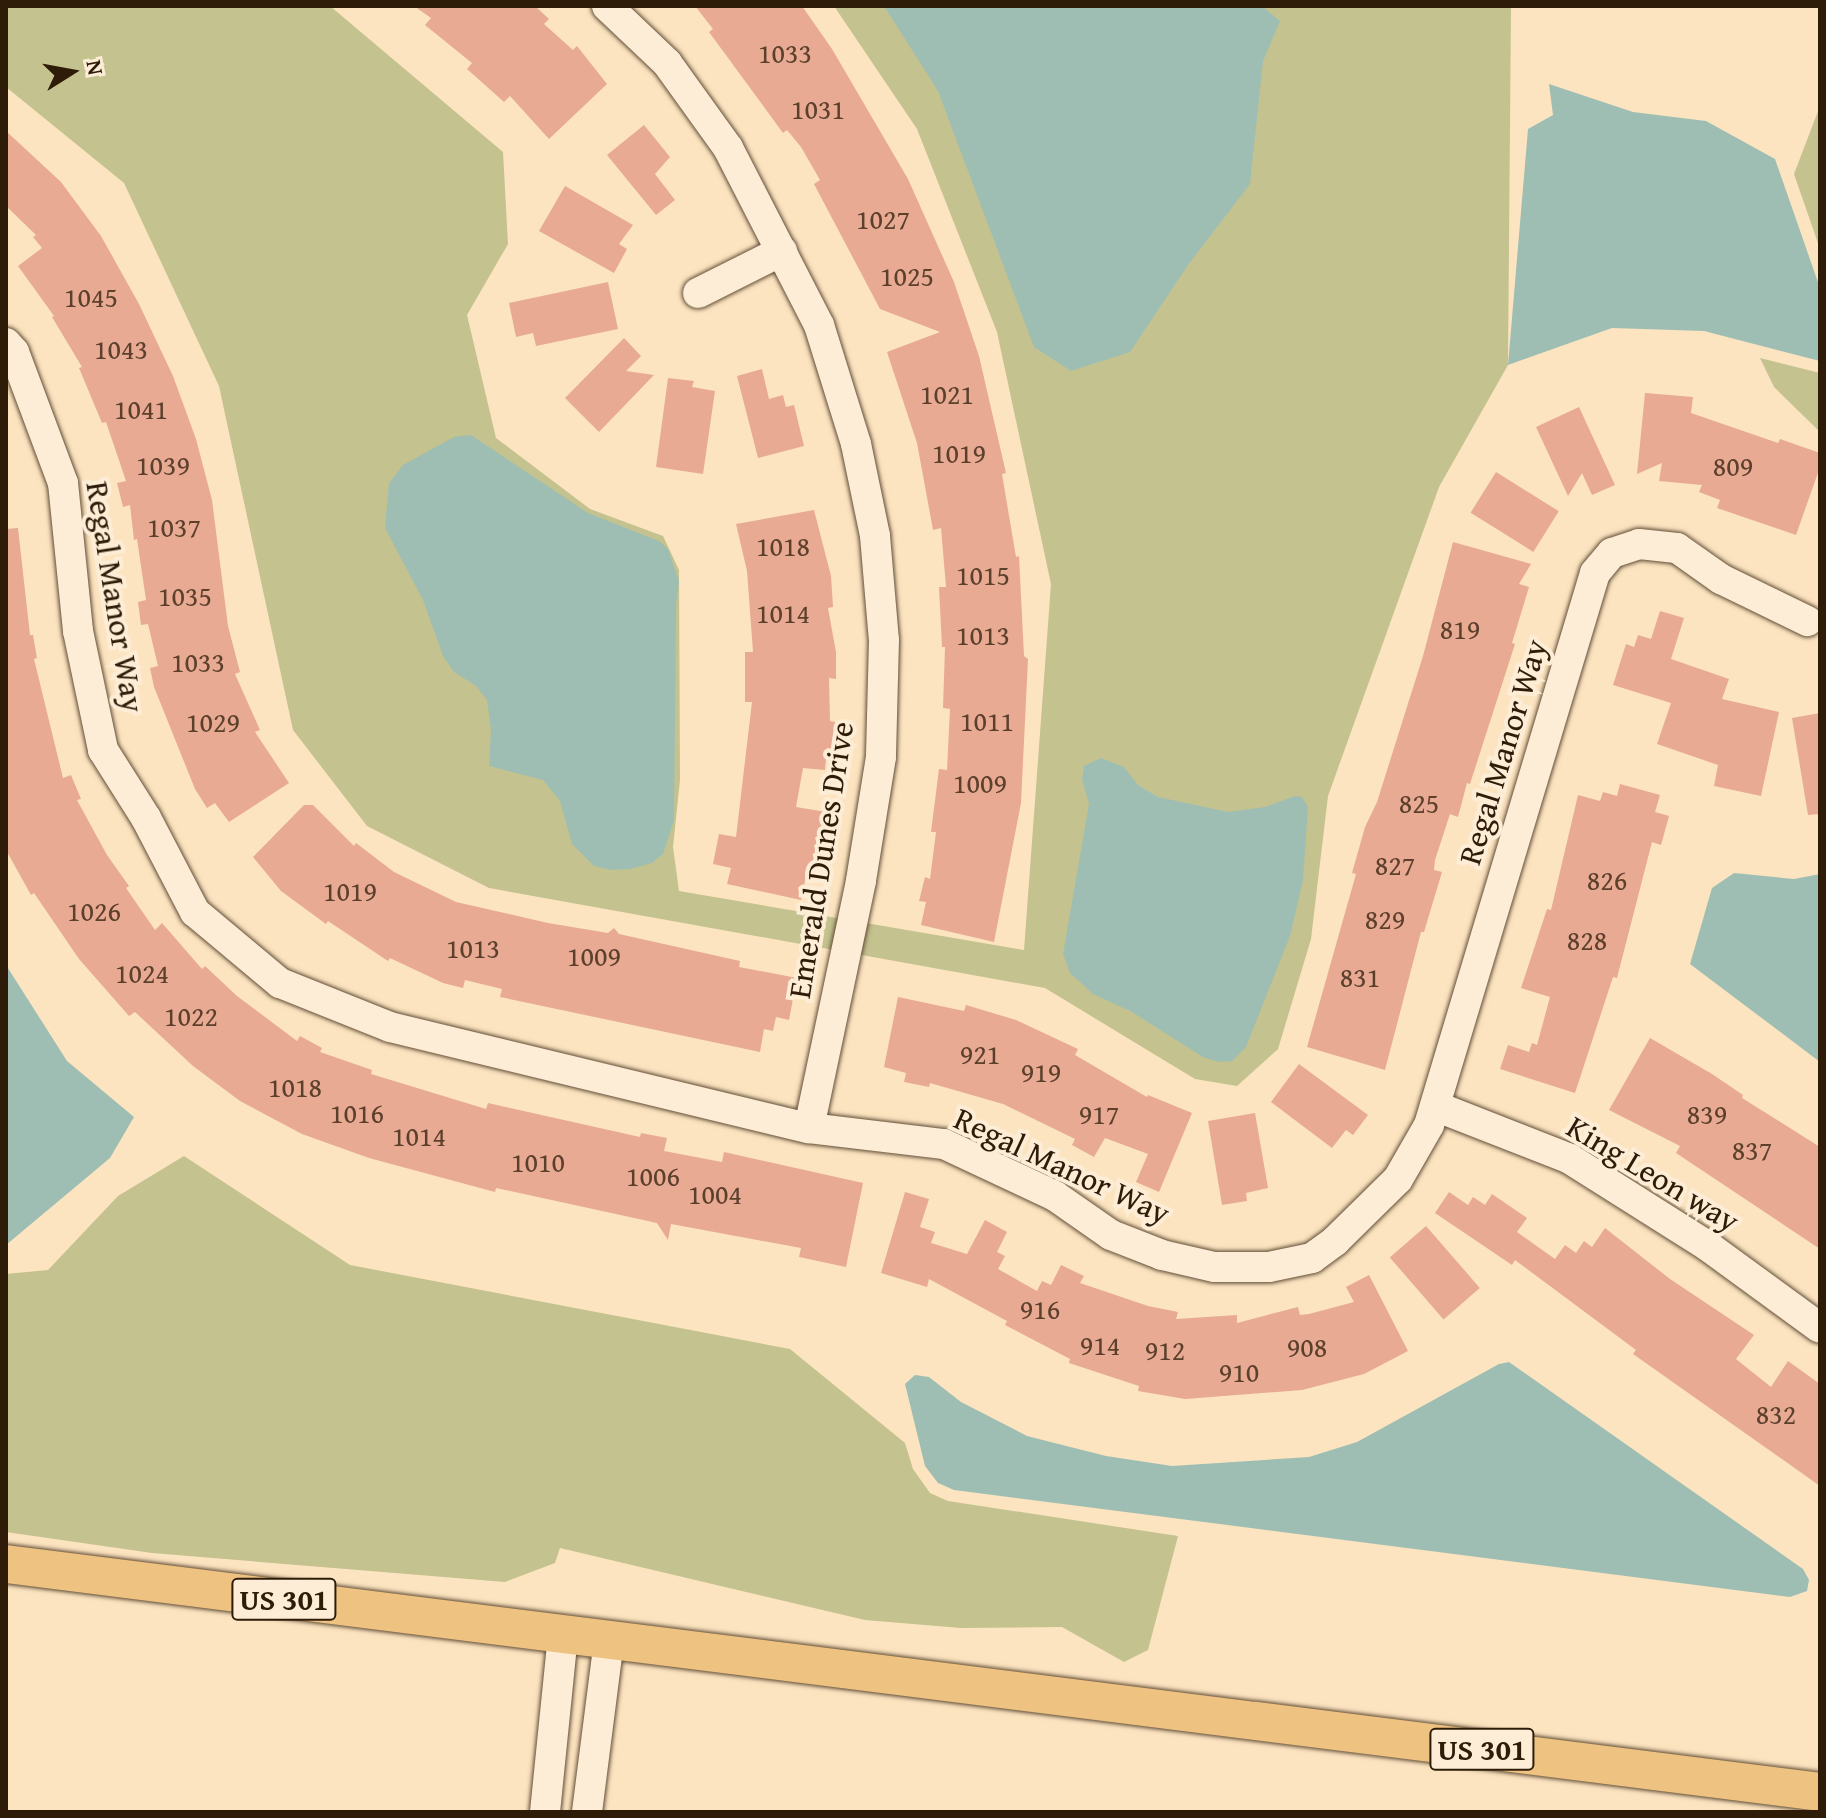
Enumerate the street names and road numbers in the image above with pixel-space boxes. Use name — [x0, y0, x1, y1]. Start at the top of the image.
street label: Regal Manor Way — [78, 479, 152, 715]
street label: Regal Manor Way — [1451, 635, 1555, 869]
street label: Emerald Dunes Drive — [780, 719, 862, 1001]
street label: Regal Manor Way — [948, 1099, 1176, 1233]
street label: King Leon way — [1560, 1108, 1746, 1240]
road number: US 301 — [230, 1573, 338, 1625]
road number: US 301 — [1428, 1723, 1536, 1775]

